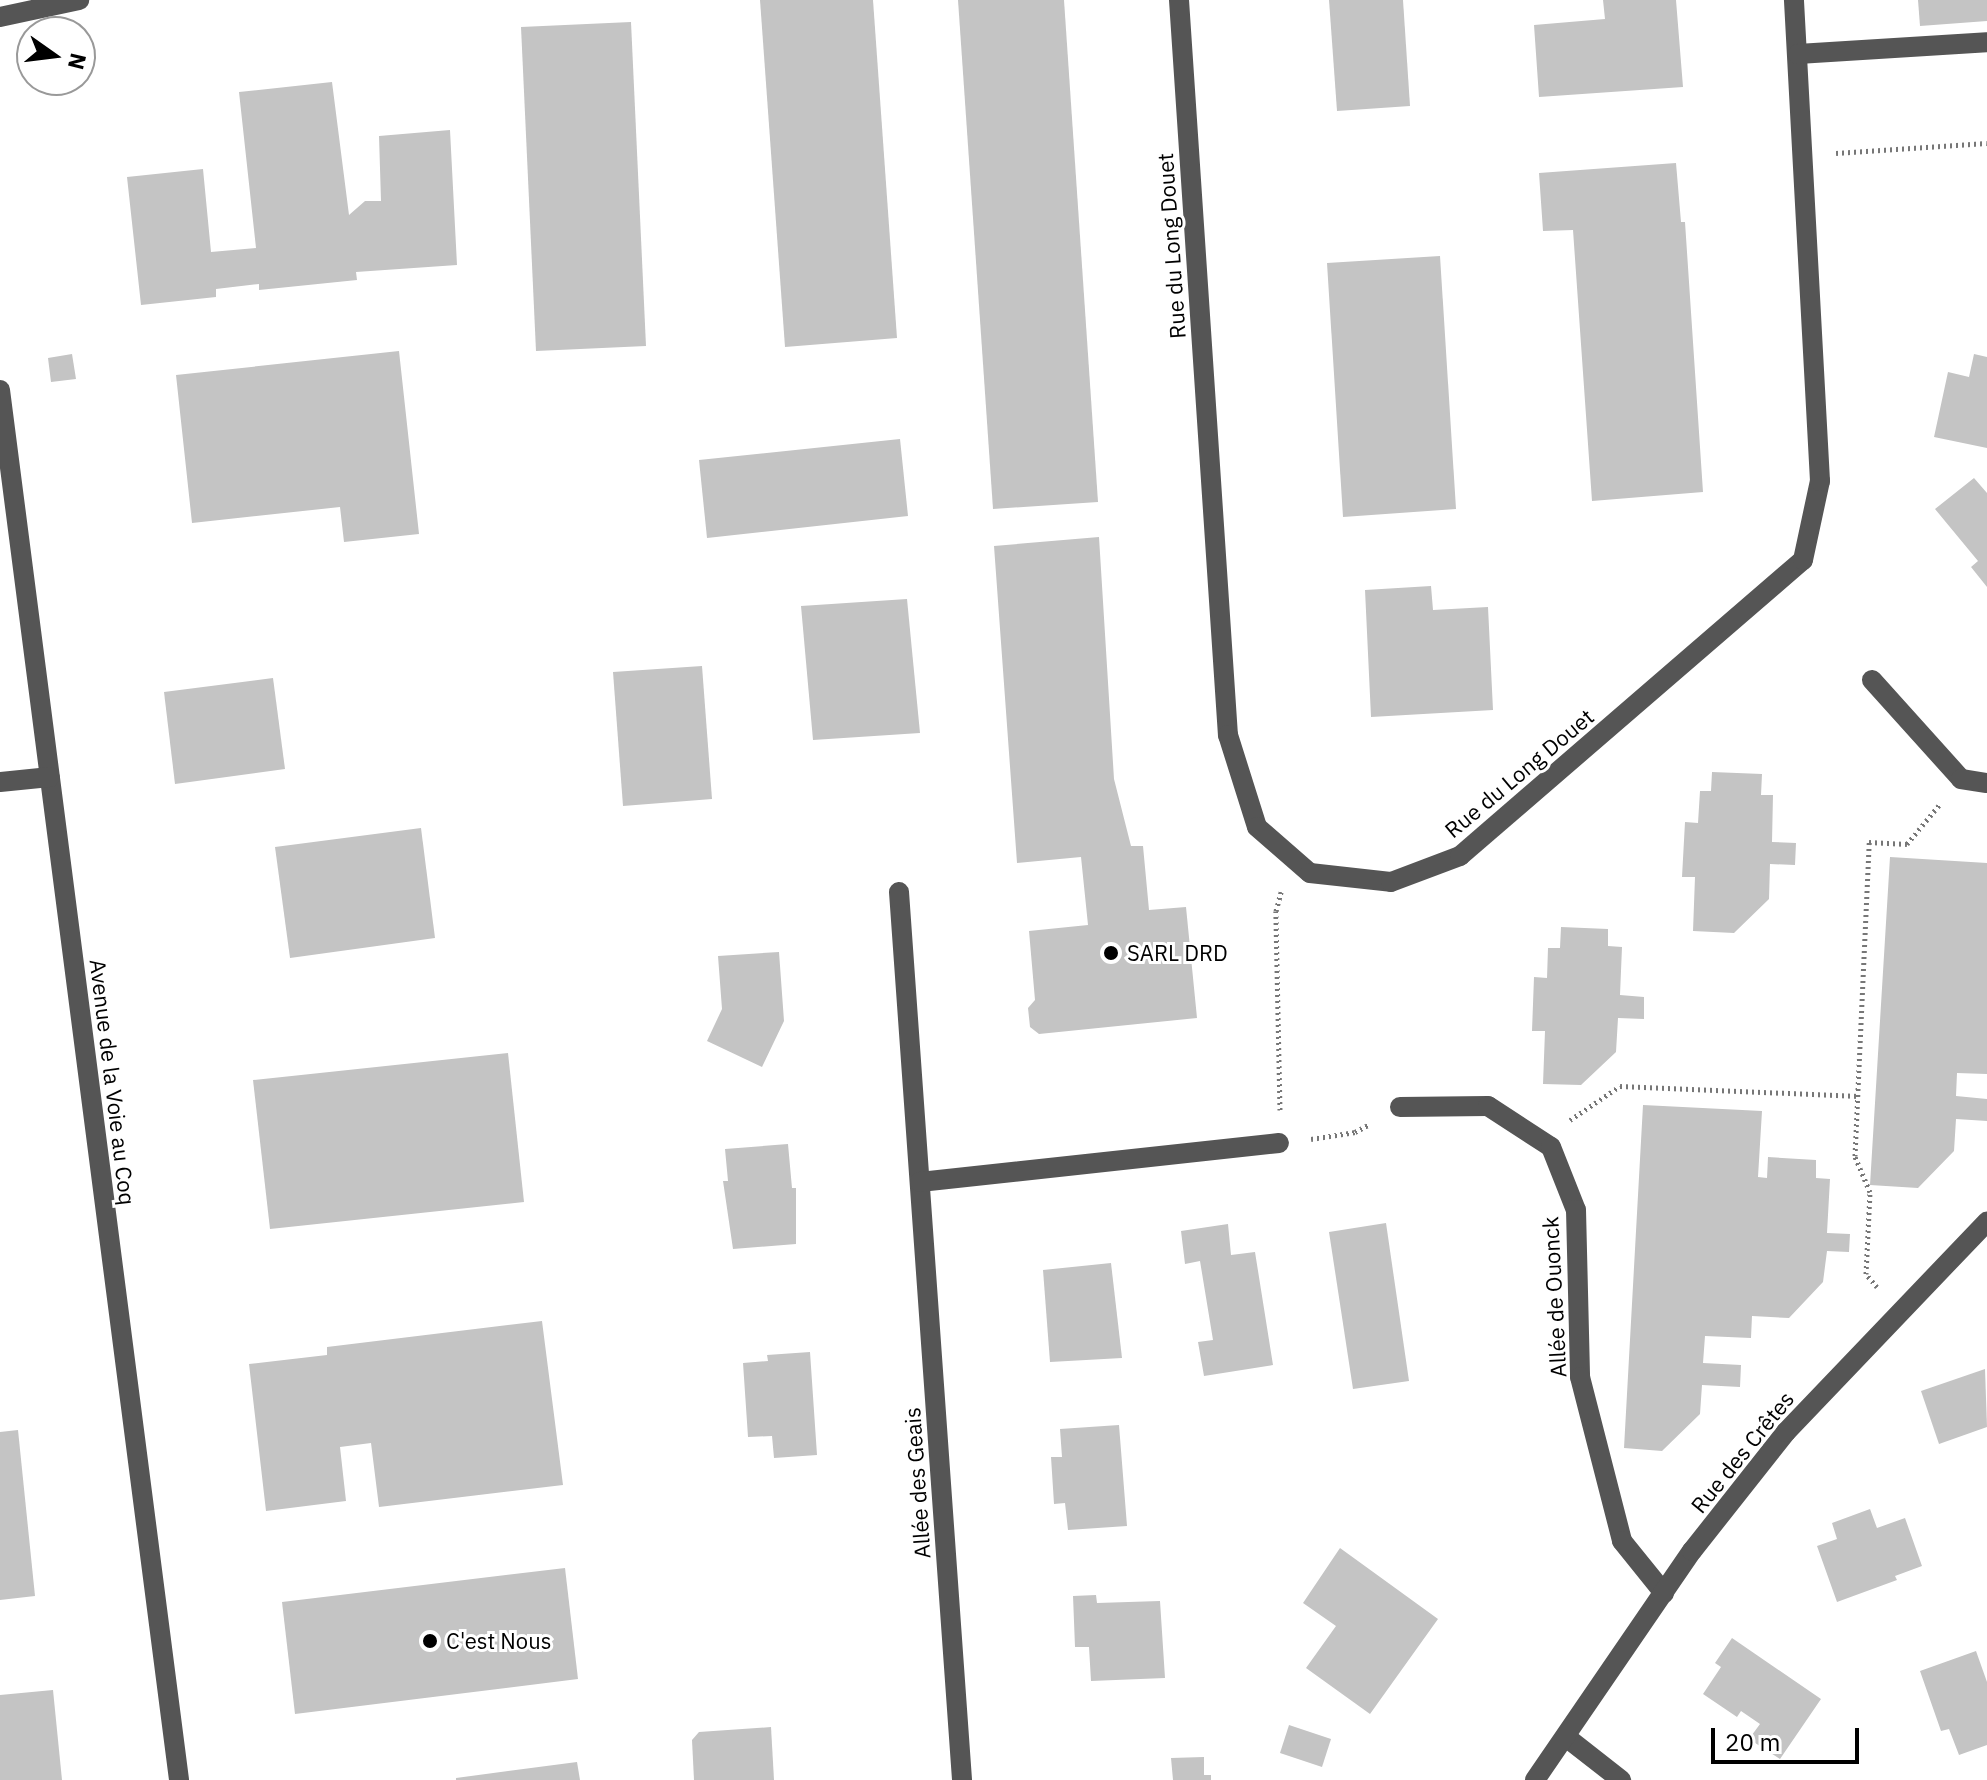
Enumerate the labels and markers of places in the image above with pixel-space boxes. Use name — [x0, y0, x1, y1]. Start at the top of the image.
place label: SARL DRD — [1127, 940, 1228, 966]
marker: SARL DRD — [1102, 944, 1120, 962]
place label: C'est Nous — [446, 1628, 551, 1654]
marker: C'est Nous — [421, 1632, 439, 1650]

